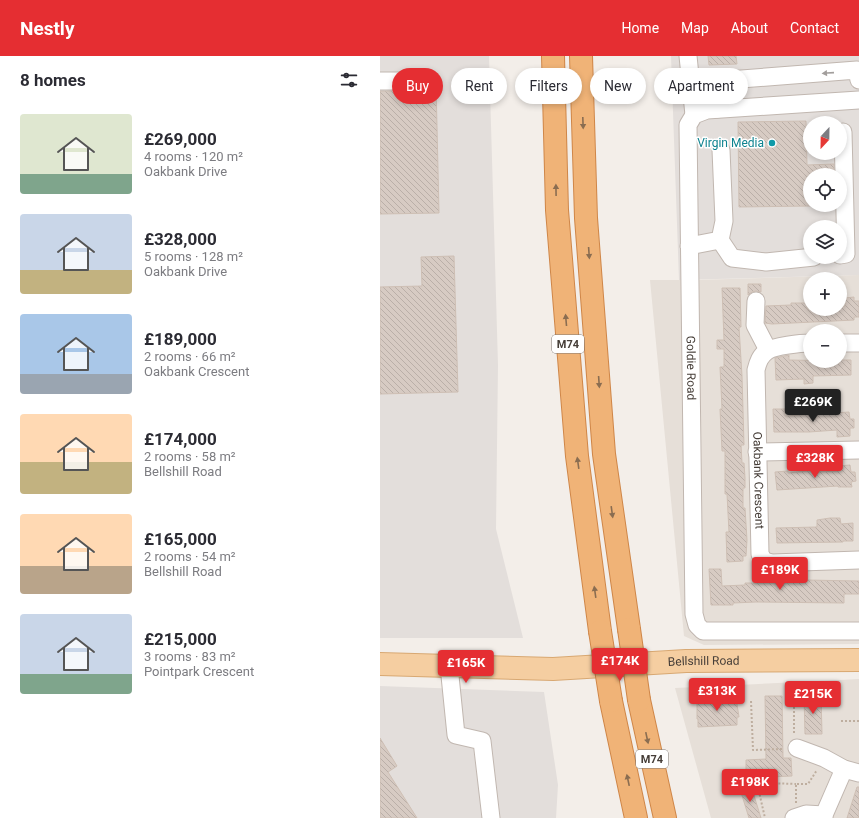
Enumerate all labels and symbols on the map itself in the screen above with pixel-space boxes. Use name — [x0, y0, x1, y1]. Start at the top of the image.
one-way arrow — [822, 69, 834, 76]
north arrow — [803, 116, 847, 160]
one-way arrow — [580, 117, 586, 130]
place label: Virgin Media — [697, 136, 764, 150]
marker: Virgin Media — [767, 138, 777, 148]
one-way arrow — [553, 184, 560, 196]
one-way arrow — [586, 247, 593, 259]
one-way arrow — [562, 314, 569, 326]
road number: M74 — [552, 335, 584, 353]
street label: Goldie Road — [684, 336, 698, 400]
one-way arrow — [595, 376, 602, 388]
pin: £269K — [785, 389, 841, 423]
street label: Oakbank Crescent — [750, 432, 766, 529]
pin: £328K — [787, 445, 843, 479]
one-way arrow — [575, 457, 581, 469]
one-way arrow — [609, 506, 615, 518]
pin: £189K — [752, 557, 808, 591]
one-way arrow — [592, 586, 598, 598]
pin: £174K — [592, 648, 648, 682]
pin: £165K — [438, 650, 494, 684]
street label: Bellshill Road — [667, 654, 740, 669]
pin: £313K — [689, 678, 745, 712]
pin: £215K — [785, 681, 841, 715]
one-way arrow — [645, 732, 651, 744]
road number: M74 — [636, 750, 668, 768]
pin: £198K — [722, 769, 778, 803]
one-way arrow — [624, 774, 630, 786]

